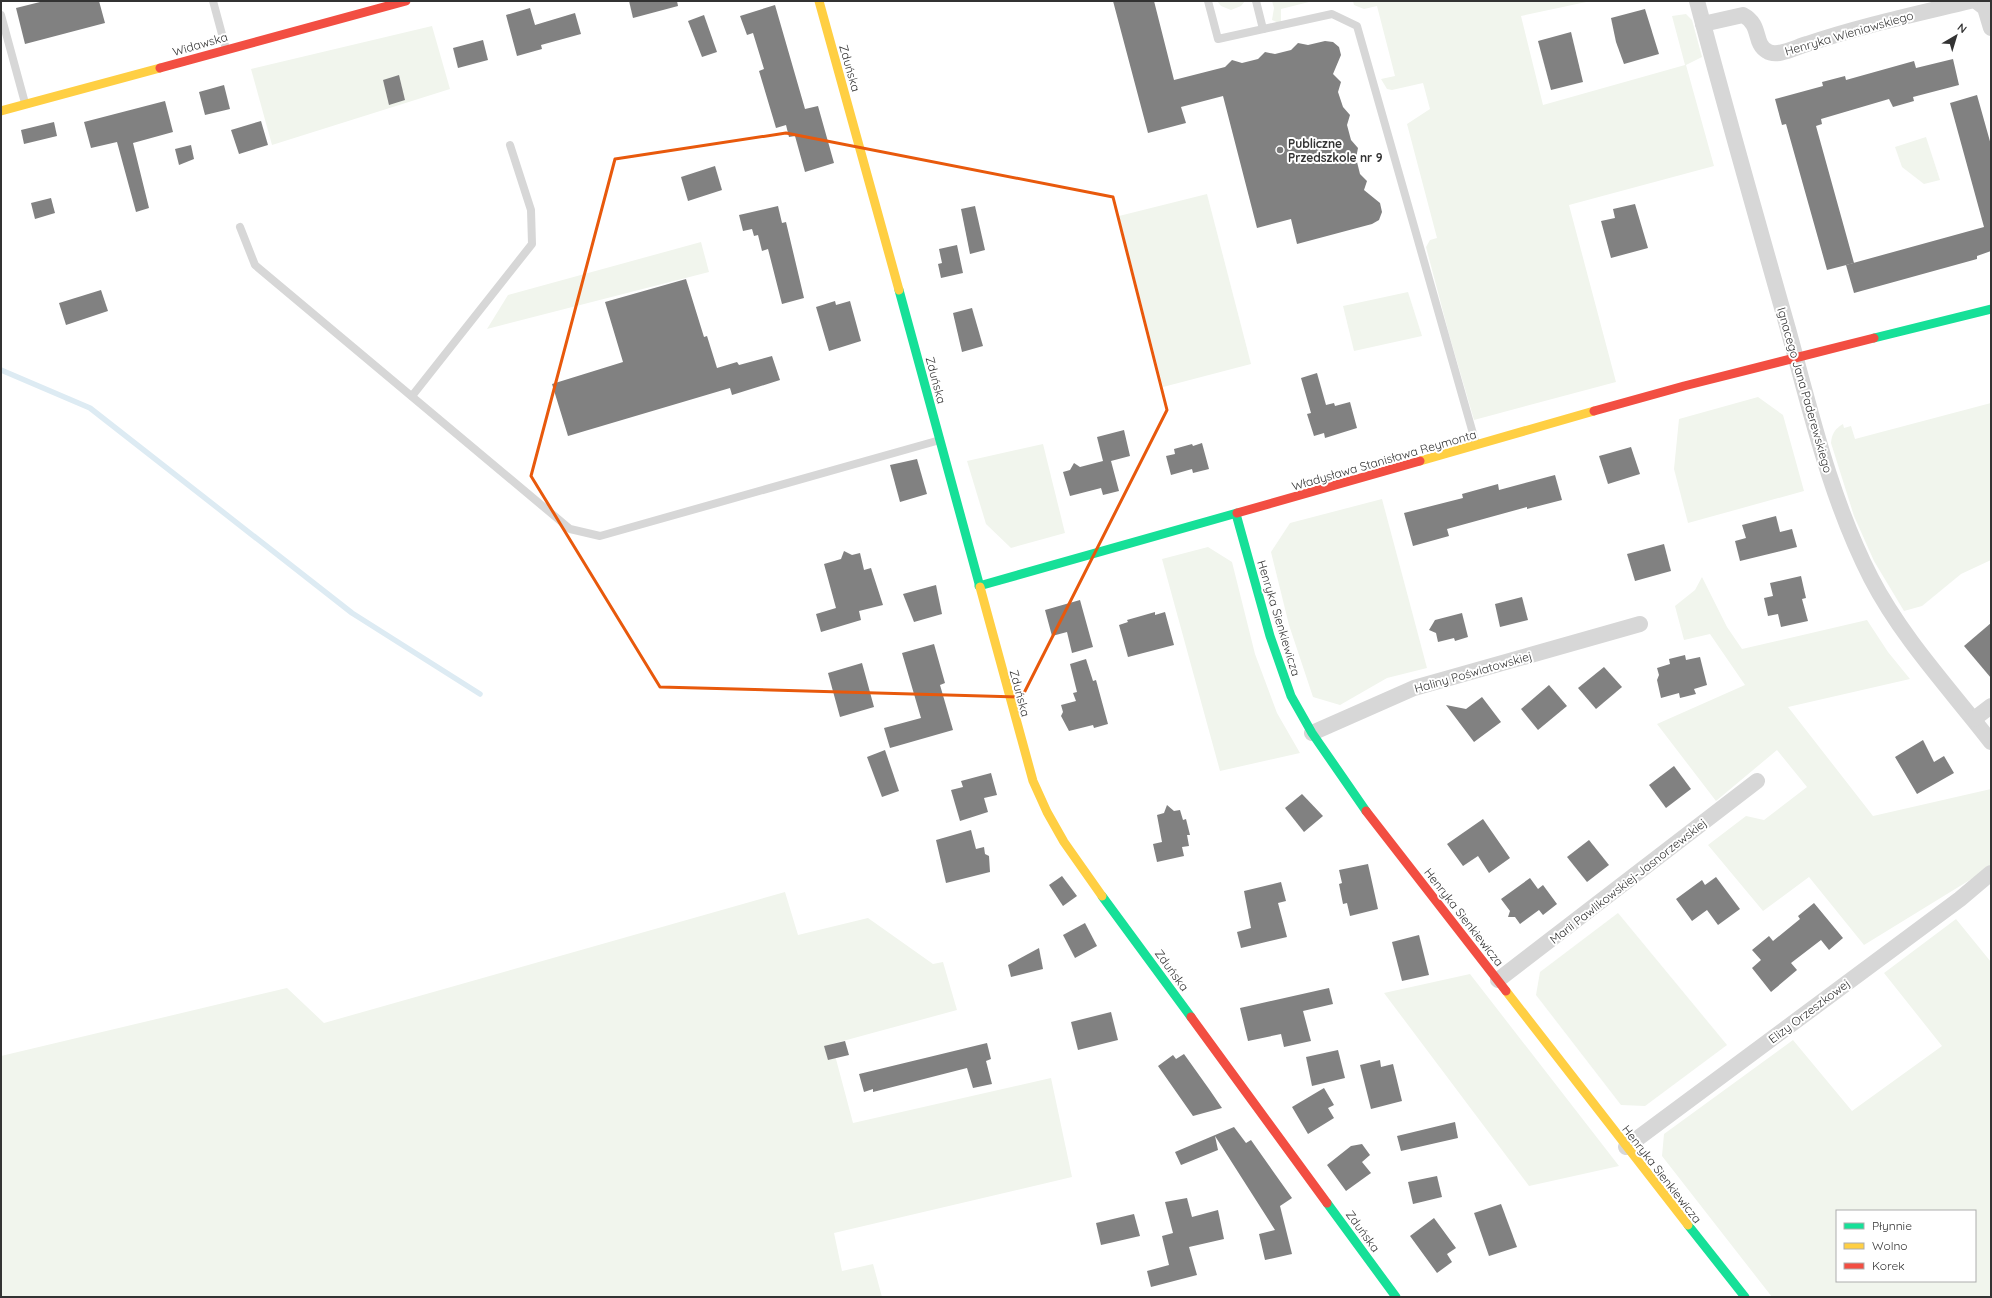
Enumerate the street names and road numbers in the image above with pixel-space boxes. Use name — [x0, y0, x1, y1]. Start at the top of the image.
street label: Henryka Wieniawskiego — [1783, 7, 1915, 59]
street label: Widawska — [171, 29, 229, 59]
street label: Zduńska — [836, 43, 864, 93]
street label: Ignacego Jana Paderewskiego — [1774, 306, 1836, 474]
street label: Zduńska — [923, 355, 949, 405]
street label: Władysława Stanisława Reymonta — [1290, 426, 1478, 494]
street label: Henryka Sienkiewicza — [1254, 558, 1304, 678]
street label: Haliny Poświatowskiej — [1412, 648, 1534, 696]
street label: Zduńska — [1007, 668, 1033, 718]
street label: Marii Pawlikowskiej-Jasnorzewskiej — [1546, 815, 1710, 947]
street label: Henryka Sienkiewicza — [1421, 865, 1507, 969]
street label: Zduńska — [1152, 946, 1192, 994]
street label: Elizy Orzeszkowej — [1765, 976, 1853, 1046]
street label: Henryka Sienkiewicza — [1619, 1122, 1705, 1226]
street label: Zduńska — [1343, 1207, 1383, 1255]

